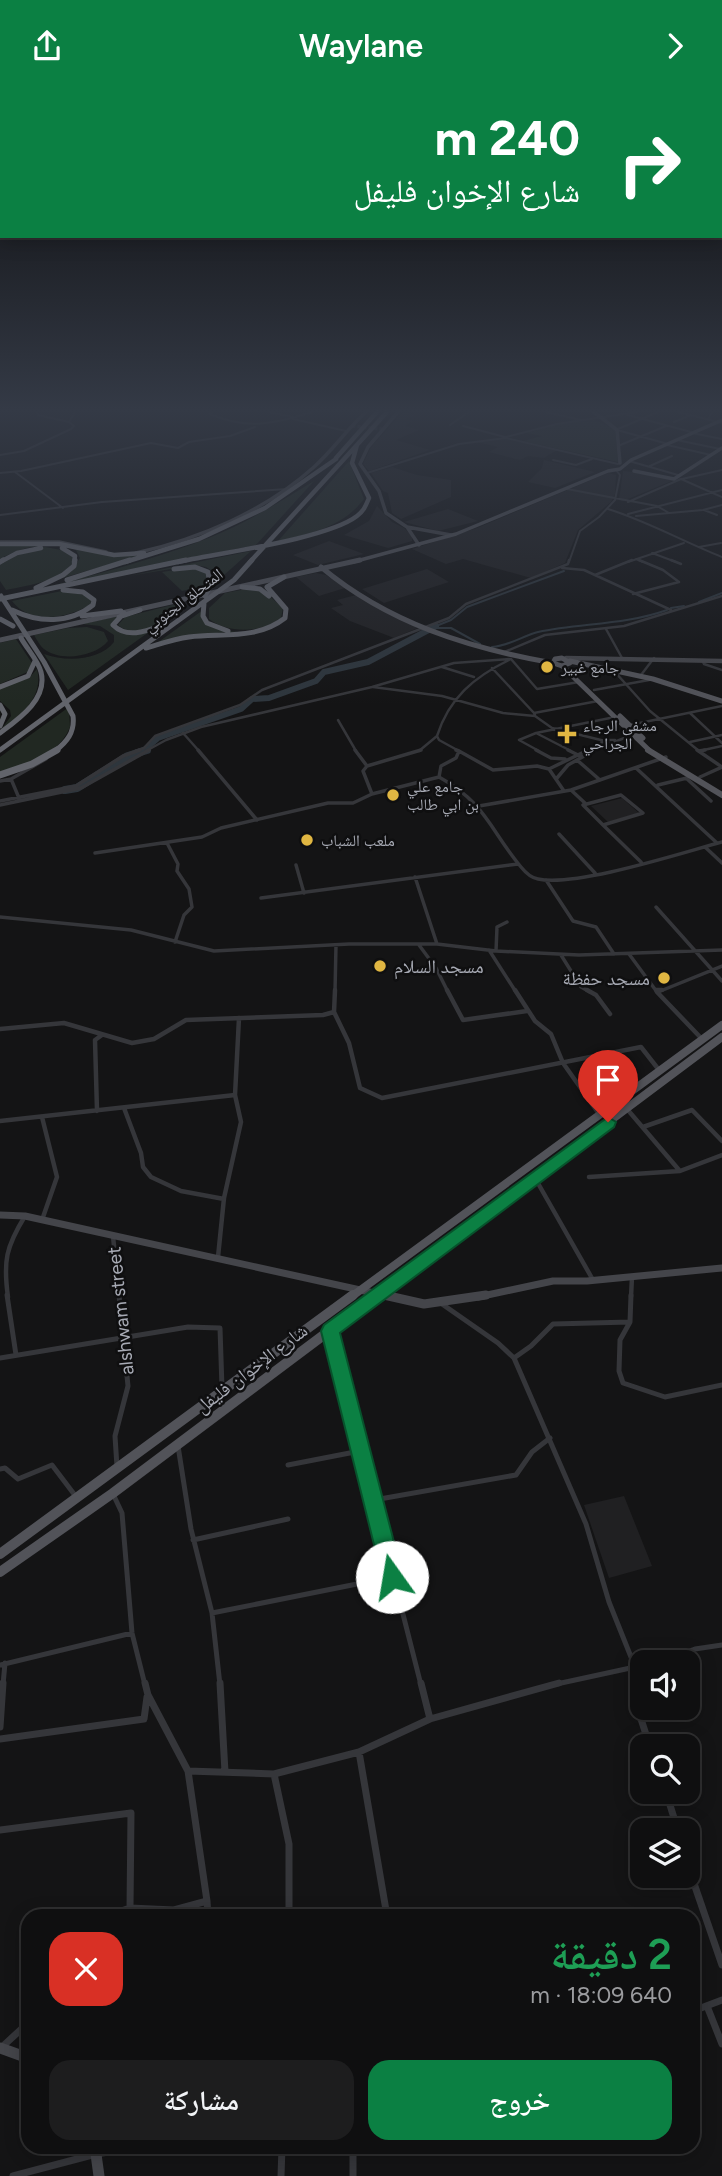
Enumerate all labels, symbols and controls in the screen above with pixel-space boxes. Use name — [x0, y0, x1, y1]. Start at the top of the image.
icon: share — [28, 27, 66, 65]
text: Waylane — [299, 27, 423, 65]
icon: forward — [656, 27, 694, 65]
text: 240 m — [434, 108, 580, 167]
icon: right — [604, 119, 695, 210]
text: شارع الإخوان فليفل — [353, 172, 580, 210]
street label: المتحلق الجنوبي — [140, 565, 228, 639]
place label: جامع غبير — [560, 658, 619, 678]
marker: جامع غبير — [539, 659, 555, 675]
place label: مشفى الرجاء الجراحي — [583, 716, 657, 756]
marker: مشفى الرجاء الجراحي — [557, 724, 577, 744]
place label: جامع علي بن ابي طالب — [407, 777, 479, 817]
marker: جامع علي بن ابي طالب — [385, 787, 401, 803]
place label: ملعب الشباب — [321, 831, 395, 850]
marker: ملعب الشباب — [299, 832, 315, 848]
place label: مسجد السلام — [394, 955, 484, 980]
marker: مسجد السلام — [372, 958, 388, 974]
place label: مسجد حفظة — [562, 967, 650, 990]
marker: مسجد حفظة — [656, 970, 672, 986]
pin — [578, 1050, 638, 1122]
icon: arrive — [589, 1061, 627, 1099]
street label: alshwam street — [102, 1246, 139, 1376]
street label: شارع الإخوان فليفل — [191, 1319, 313, 1419]
position arrow — [355, 1540, 429, 1614]
map controls — [630, 1650, 700, 1888]
button: sound — [630, 1650, 700, 1720]
button: search — [630, 1734, 700, 1804]
button: layers — [630, 1818, 700, 1888]
text: 2 دقيقة — [551, 1929, 672, 1980]
button: close — [49, 1932, 123, 2006]
text: 640 m · 18:09 — [530, 1981, 672, 2009]
button: مشاركة — [49, 2060, 354, 2140]
button: خروج — [368, 2060, 672, 2140]

